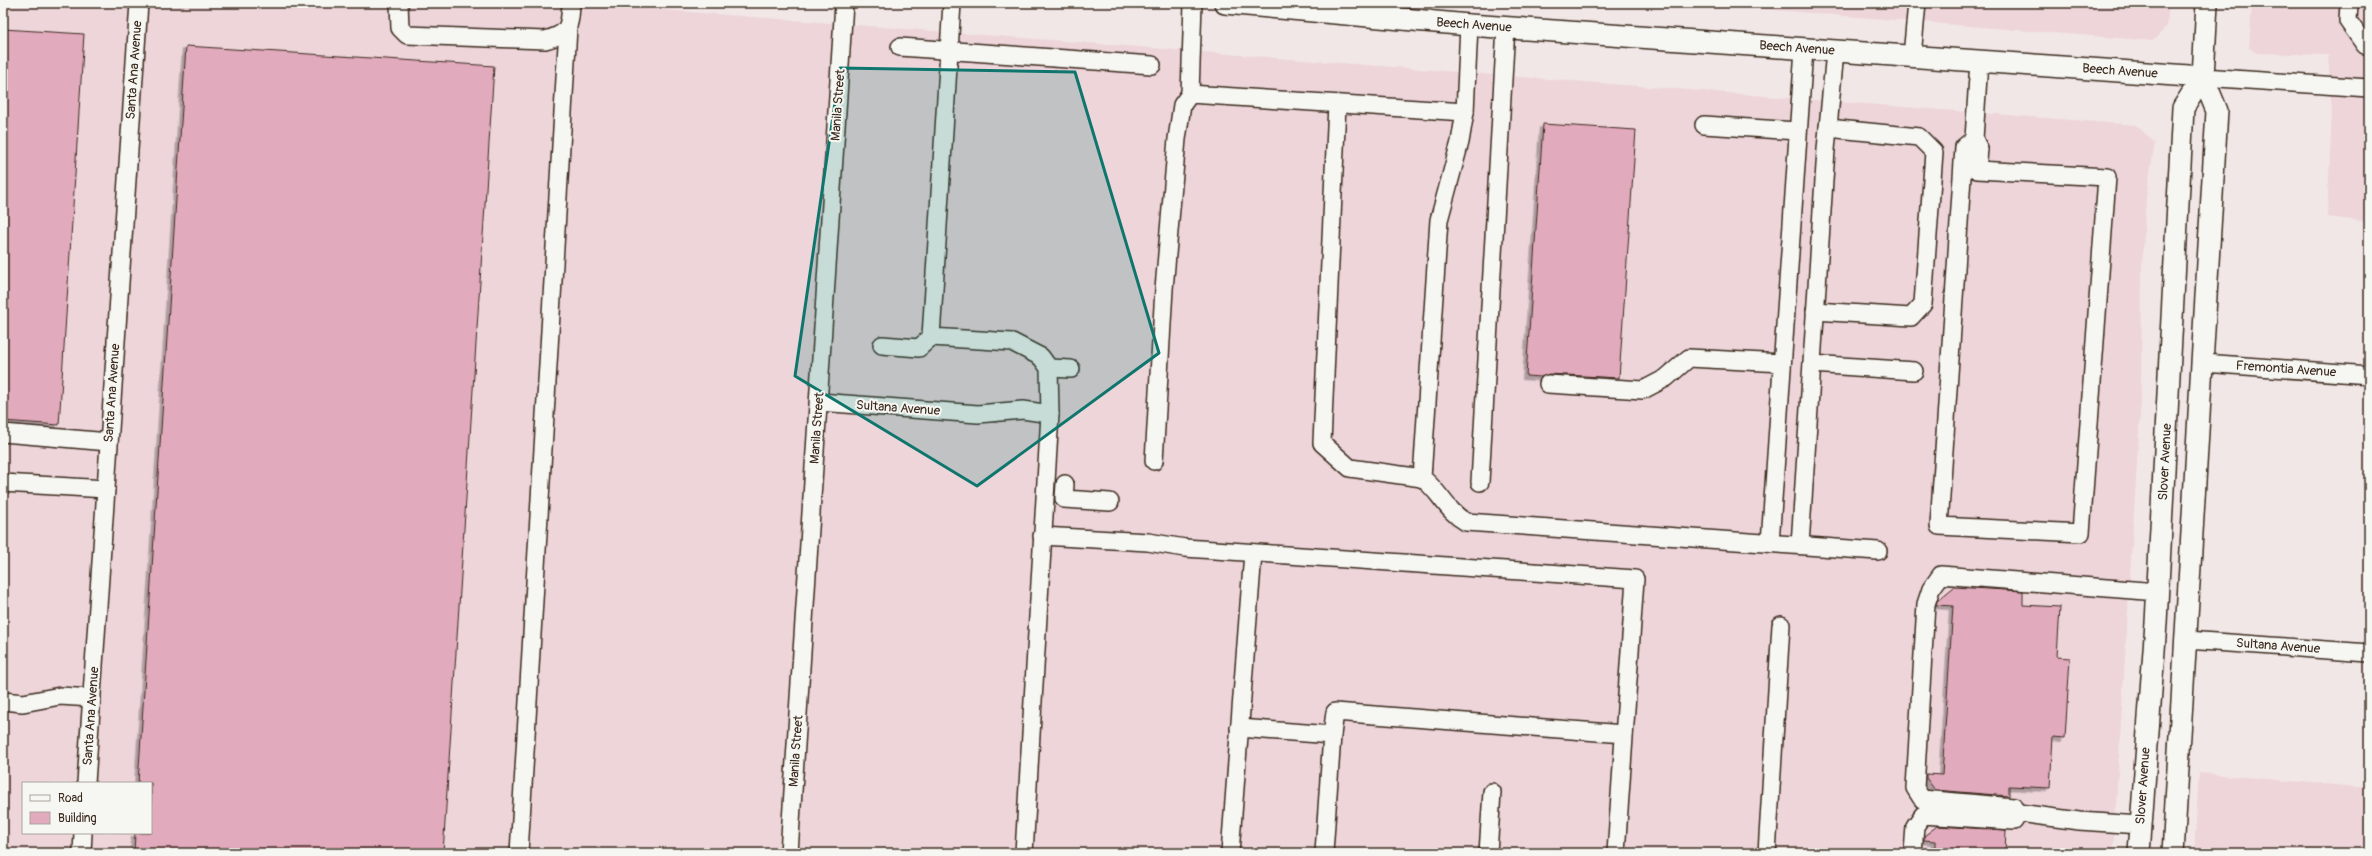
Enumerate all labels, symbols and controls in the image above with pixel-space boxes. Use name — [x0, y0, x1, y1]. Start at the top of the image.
street label: Beech Avenue — [1436, 14, 1513, 36]
street label: Santa Ana Avenue — [123, 19, 145, 120]
street label: Beech Avenue — [1759, 37, 1836, 59]
street label: Beech Avenue — [2082, 60, 2159, 82]
street label: Manila Street — [828, 68, 849, 141]
street label: Santa Ana Avenue — [101, 342, 123, 443]
street label: Fremontia Avenue — [2235, 358, 2337, 381]
street label: Manila Street — [807, 391, 828, 464]
street label: Sultana Avenue — [855, 397, 941, 419]
street label: Slover Avenue — [2155, 422, 2175, 501]
street label: Sultana Avenue — [2235, 635, 2321, 657]
street label: Santa Ana Avenue — [80, 665, 102, 766]
street label: Manila Street — [786, 714, 807, 787]
street label: Slover Avenue — [2132, 746, 2154, 825]
legend — [22, 782, 152, 834]
text: Road — [58, 791, 83, 806]
text: Building — [58, 811, 97, 826]

